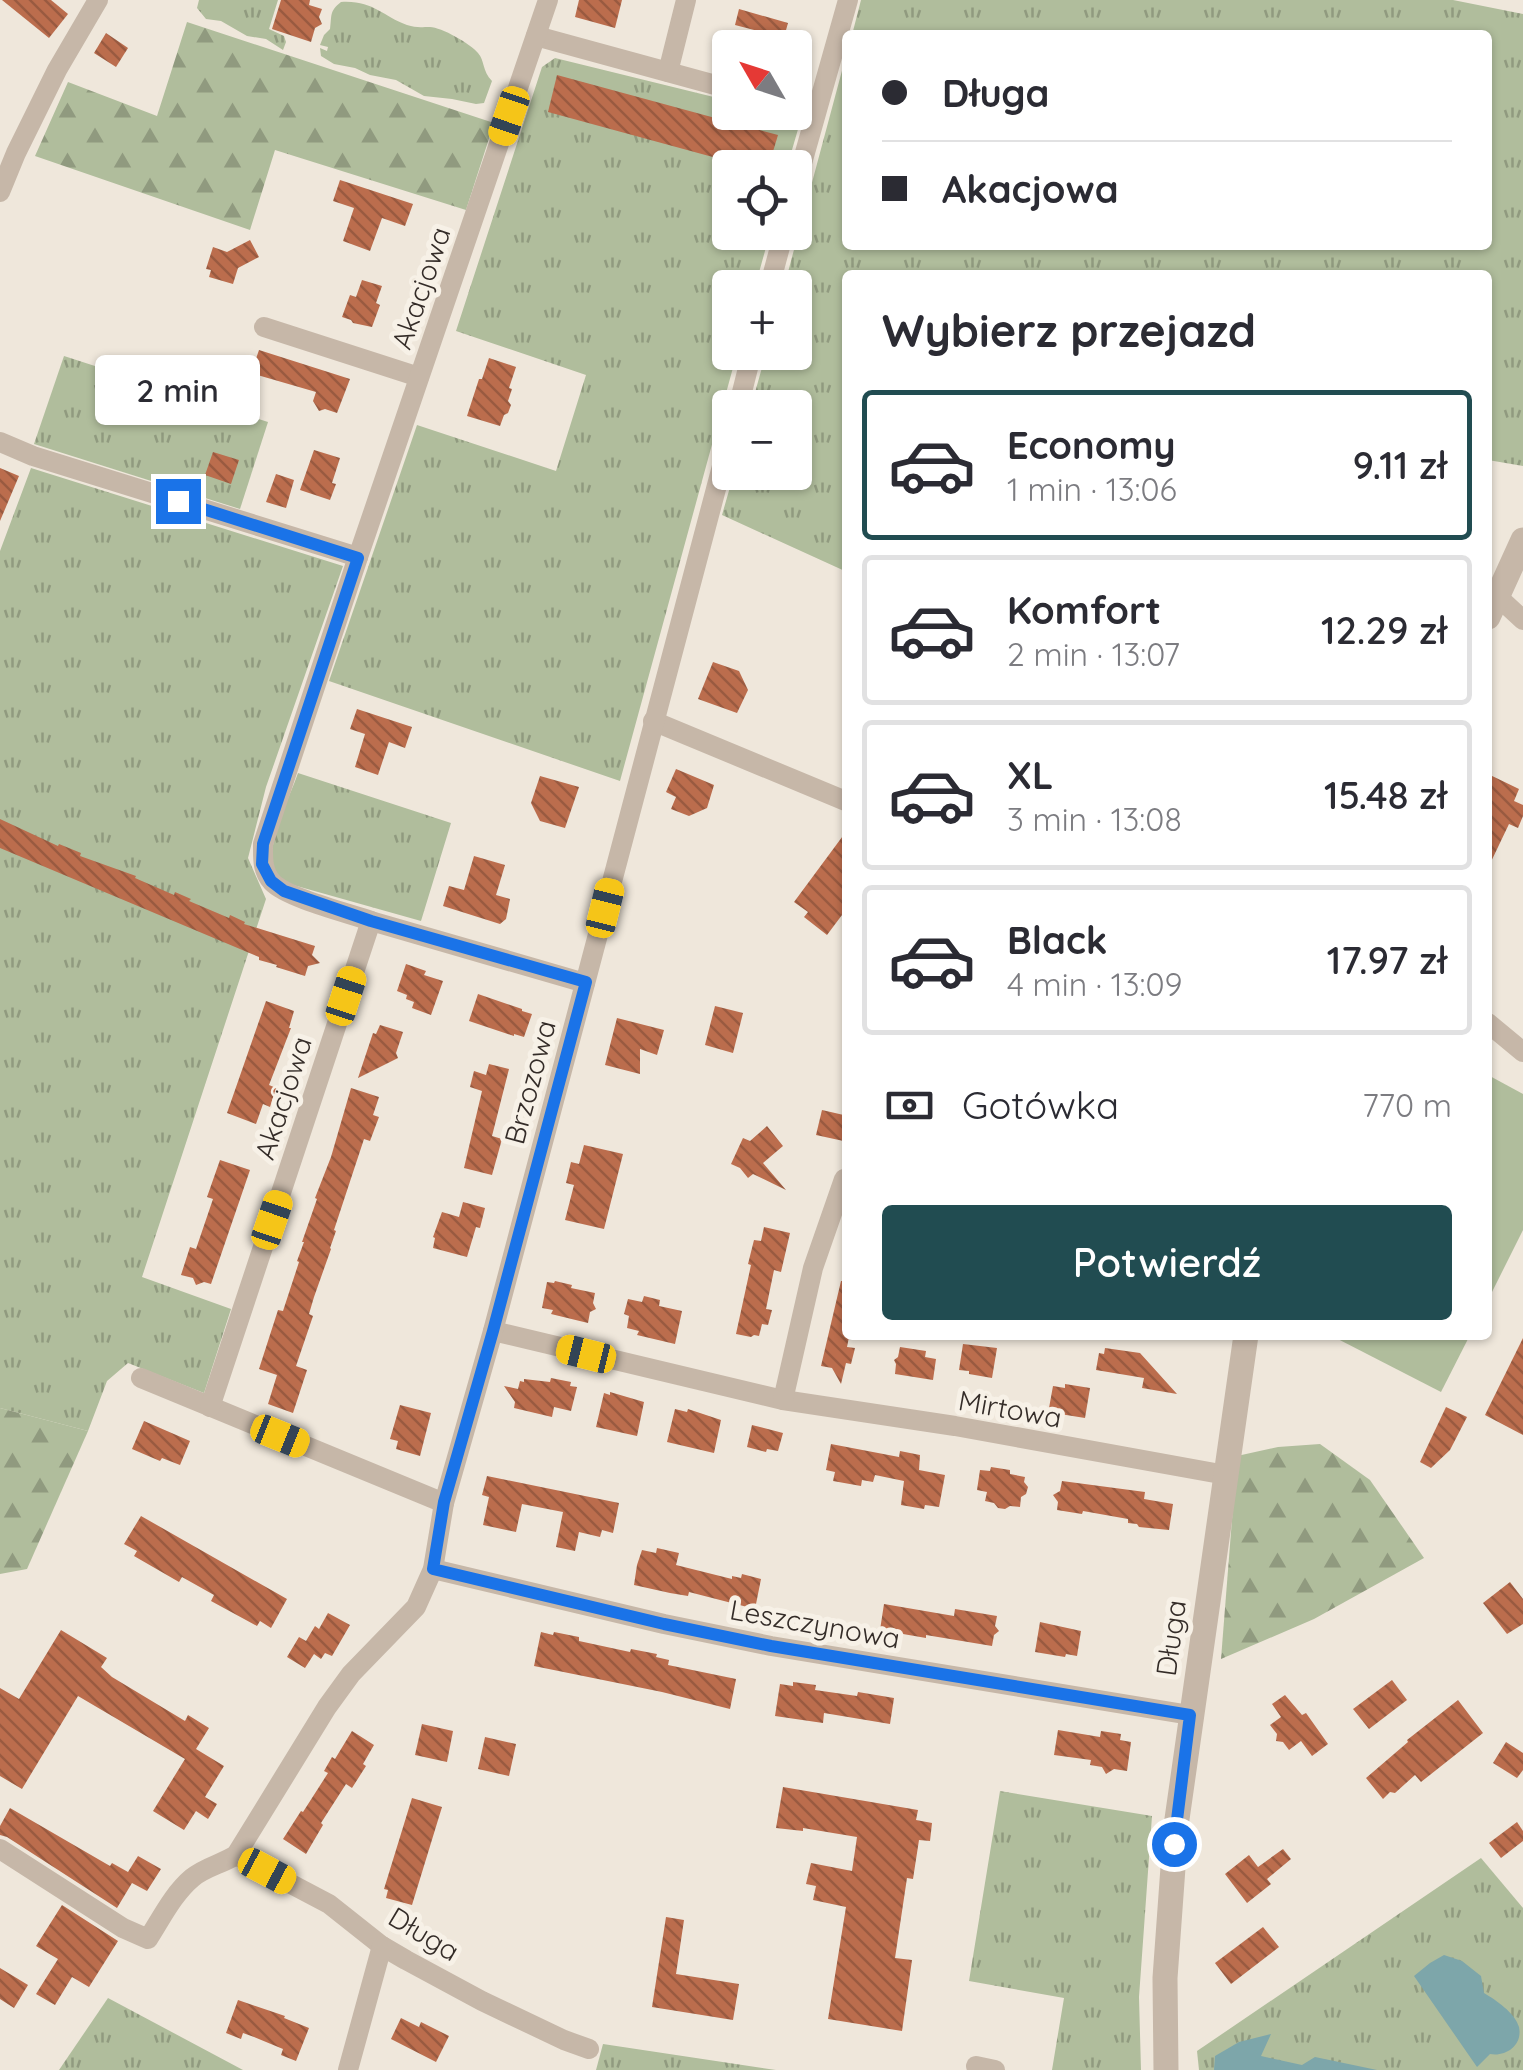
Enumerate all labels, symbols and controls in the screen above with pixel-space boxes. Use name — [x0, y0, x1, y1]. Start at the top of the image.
north arrow — [712, 30, 812, 130]
map controls — [712, 30, 812, 490]
text: Długa — [942, 69, 1049, 117]
car — [485, 83, 533, 149]
button: locate — [712, 150, 812, 250]
text: Akacjowa — [942, 165, 1119, 213]
street label: Akacjowa — [383, 222, 458, 354]
button: + — [712, 270, 812, 370]
text: Wybierz przejazd — [882, 302, 1256, 358]
callout: 2 min — [96, 356, 260, 426]
text: 2 min — [136, 370, 219, 410]
button: − — [712, 390, 812, 490]
icon: car — [887, 420, 977, 510]
text: Economy — [1007, 421, 1176, 469]
text: 9.11 zł — [1353, 441, 1447, 489]
text: 1 min · 13:06 — [1007, 469, 1177, 509]
route end — [156, 479, 201, 524]
icon: car — [887, 585, 977, 675]
text: Komfort — [1007, 586, 1161, 634]
text: 12.29 zł — [1321, 606, 1447, 654]
text: 2 min · 13:07 — [1007, 634, 1180, 674]
icon: car — [887, 750, 977, 840]
text: XL — [1007, 751, 1053, 799]
text: 15.48 zł — [1324, 771, 1447, 819]
text: 3 min · 13:08 — [1007, 799, 1182, 839]
car — [583, 875, 627, 941]
icon: car — [887, 915, 977, 1005]
text: Black — [1007, 916, 1107, 964]
text: 17.97 zł — [1327, 936, 1447, 984]
car — [322, 963, 370, 1029]
text: 4 min · 13:09 — [1007, 964, 1182, 1004]
street label: Brzozowa — [496, 1016, 563, 1148]
street label: Akacjowa — [246, 1032, 319, 1164]
icon: cash — [882, 1078, 937, 1133]
text: Gotówka — [962, 1081, 1119, 1129]
text: 770 m — [1362, 1085, 1452, 1125]
car — [248, 1187, 296, 1253]
button: Potwierdź — [882, 1205, 1452, 1320]
car — [553, 1332, 619, 1376]
street label: Mirtowa — [956, 1382, 1065, 1435]
car — [247, 1411, 313, 1461]
street label: Leszczynowa — [727, 1591, 903, 1656]
street label: Długa — [1148, 1598, 1193, 1678]
route start — [1152, 1822, 1197, 1867]
car — [233, 1844, 301, 1898]
street label: Długa — [382, 1899, 466, 1968]

